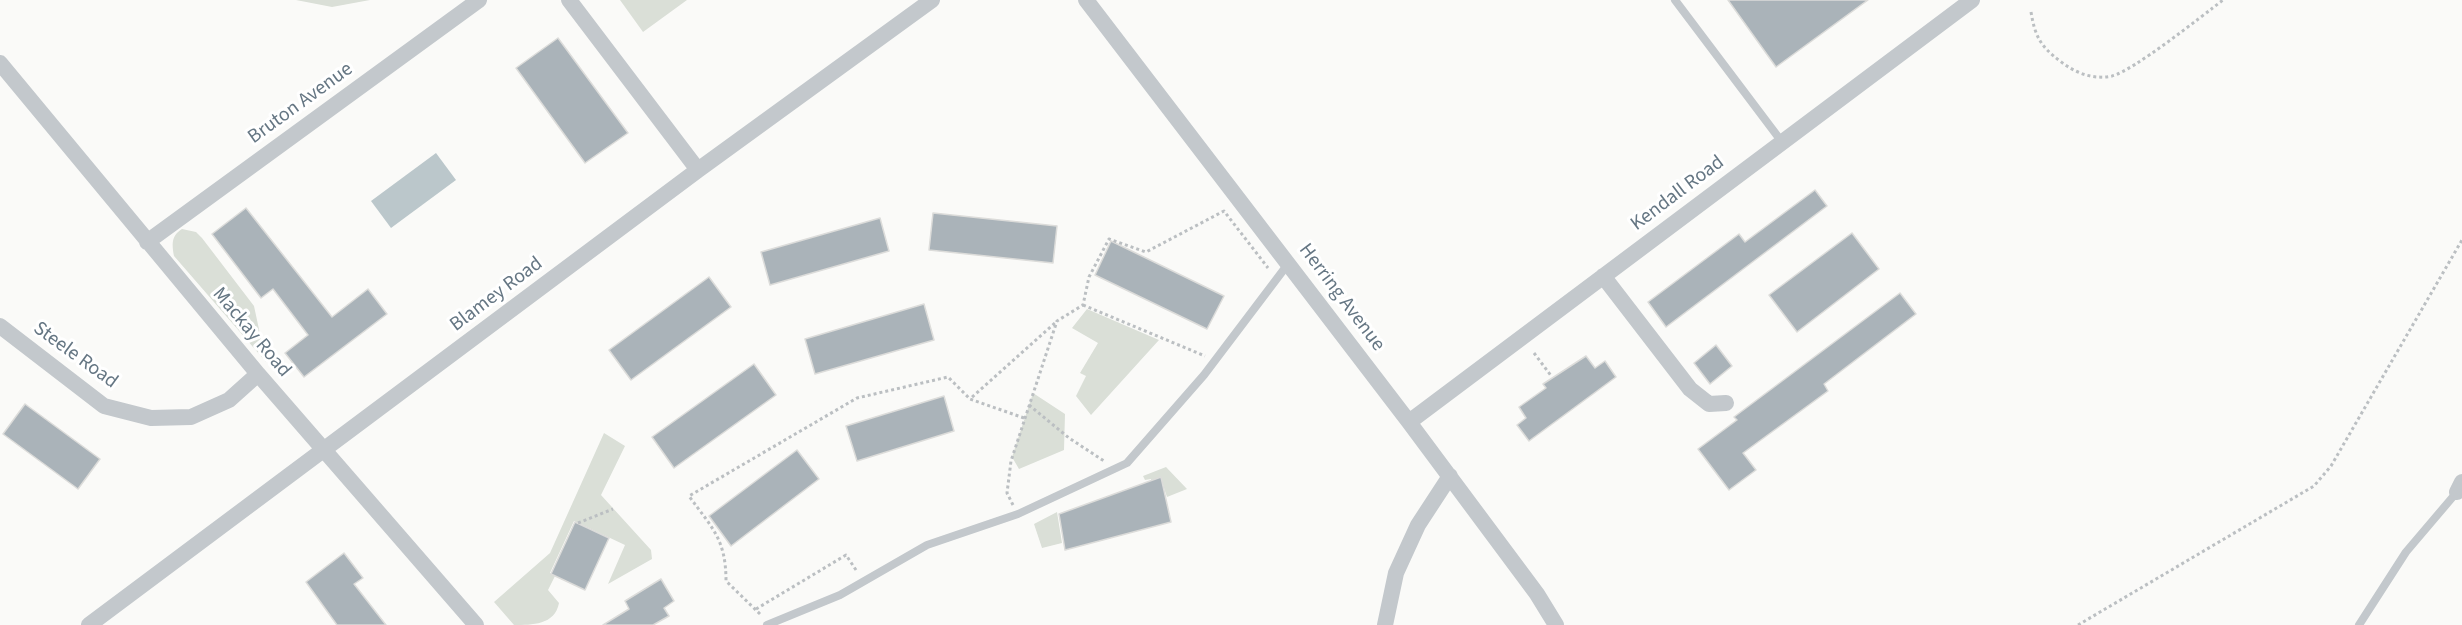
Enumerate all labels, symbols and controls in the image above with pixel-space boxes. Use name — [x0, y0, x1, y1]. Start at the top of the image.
street label: Bruton Avenue — [244, 58, 358, 150]
street label: Kendall Road — [1627, 151, 1729, 237]
street label: Herring Avenue — [1293, 239, 1389, 357]
street label: Blamey Road — [446, 252, 548, 338]
street label: Mackay Road — [207, 283, 295, 383]
street label: Steele Road — [28, 317, 122, 395]

